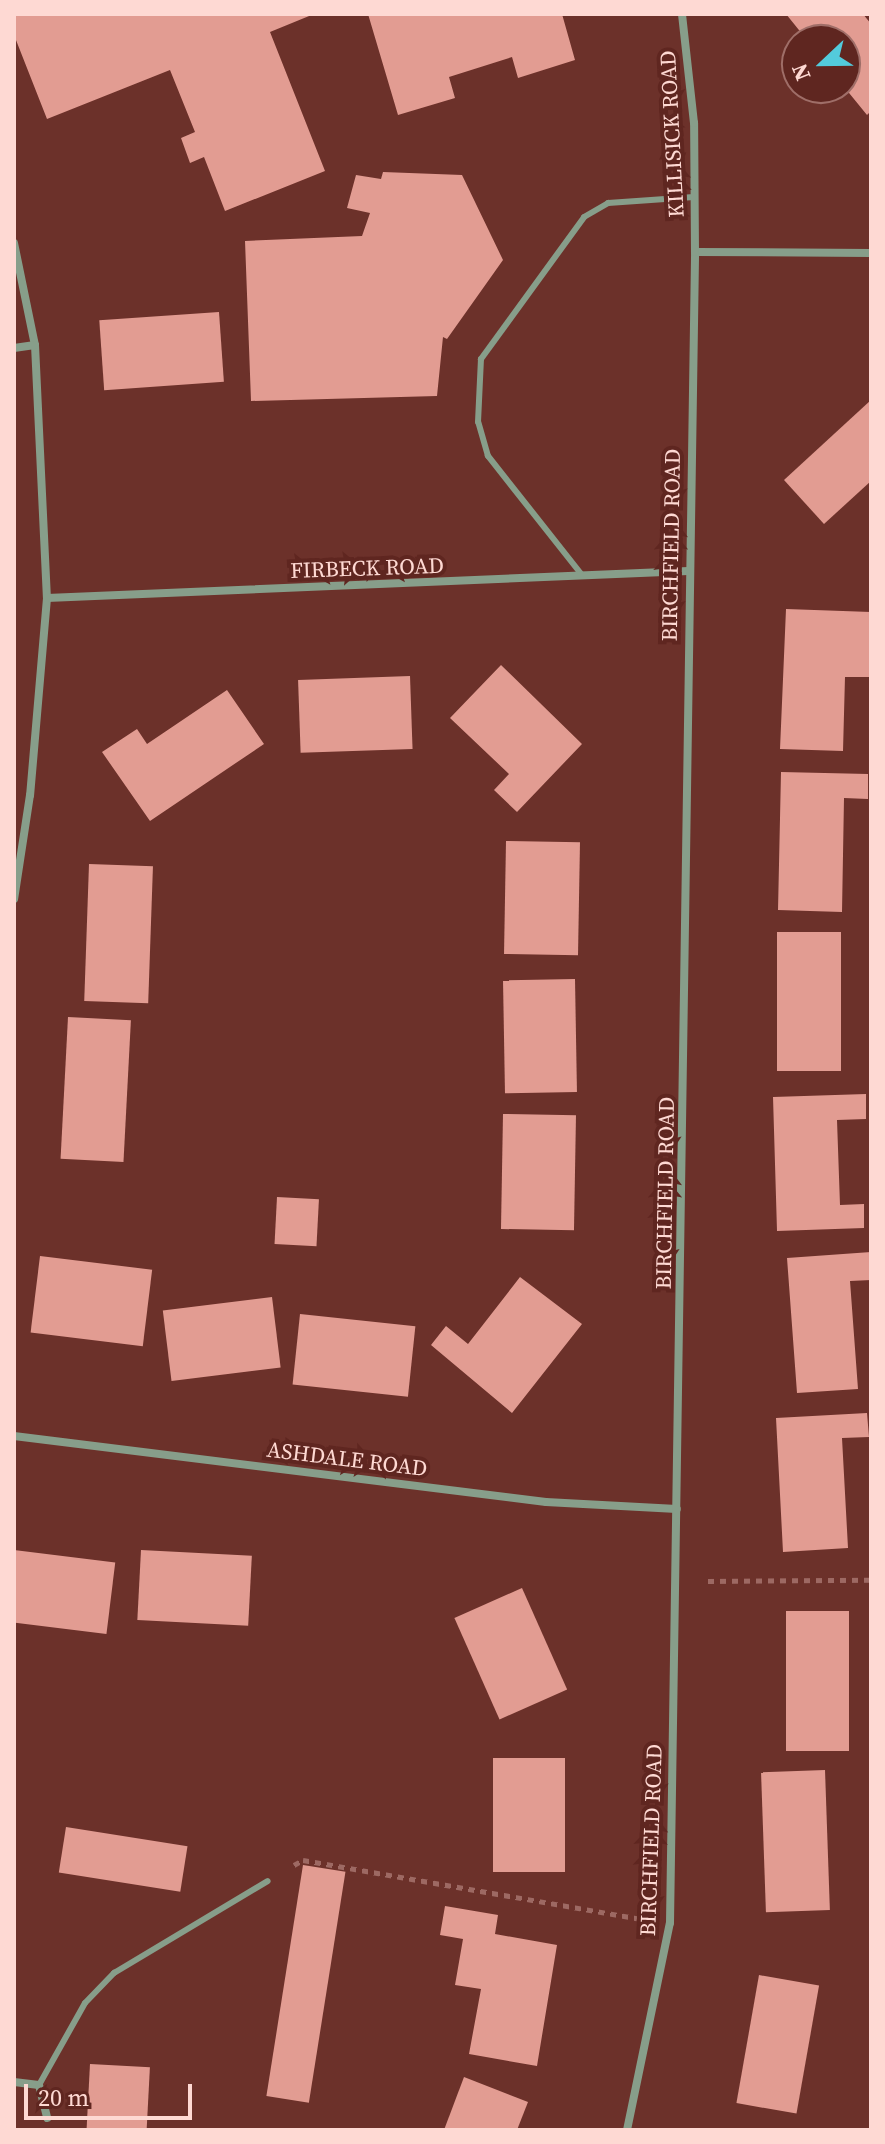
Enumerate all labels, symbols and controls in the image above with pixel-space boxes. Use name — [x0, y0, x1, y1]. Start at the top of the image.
north arrow — [781, 24, 861, 104]
street label: KILLISICK ROAD — [654, 50, 690, 218]
text: N — [784, 59, 818, 85]
street label: BIRCHFIELD ROAD — [656, 449, 686, 641]
street label: FIRBECK ROAD — [290, 552, 444, 584]
street label: BIRCHFIELD ROAD — [650, 1097, 680, 1289]
street label: ASHDALE ROAD — [265, 1436, 429, 1482]
street label: BIRCHFIELD ROAD — [634, 1743, 668, 1937]
scale bar — [28, 2068, 196, 2118]
text: 20 m — [38, 2081, 89, 2114]

